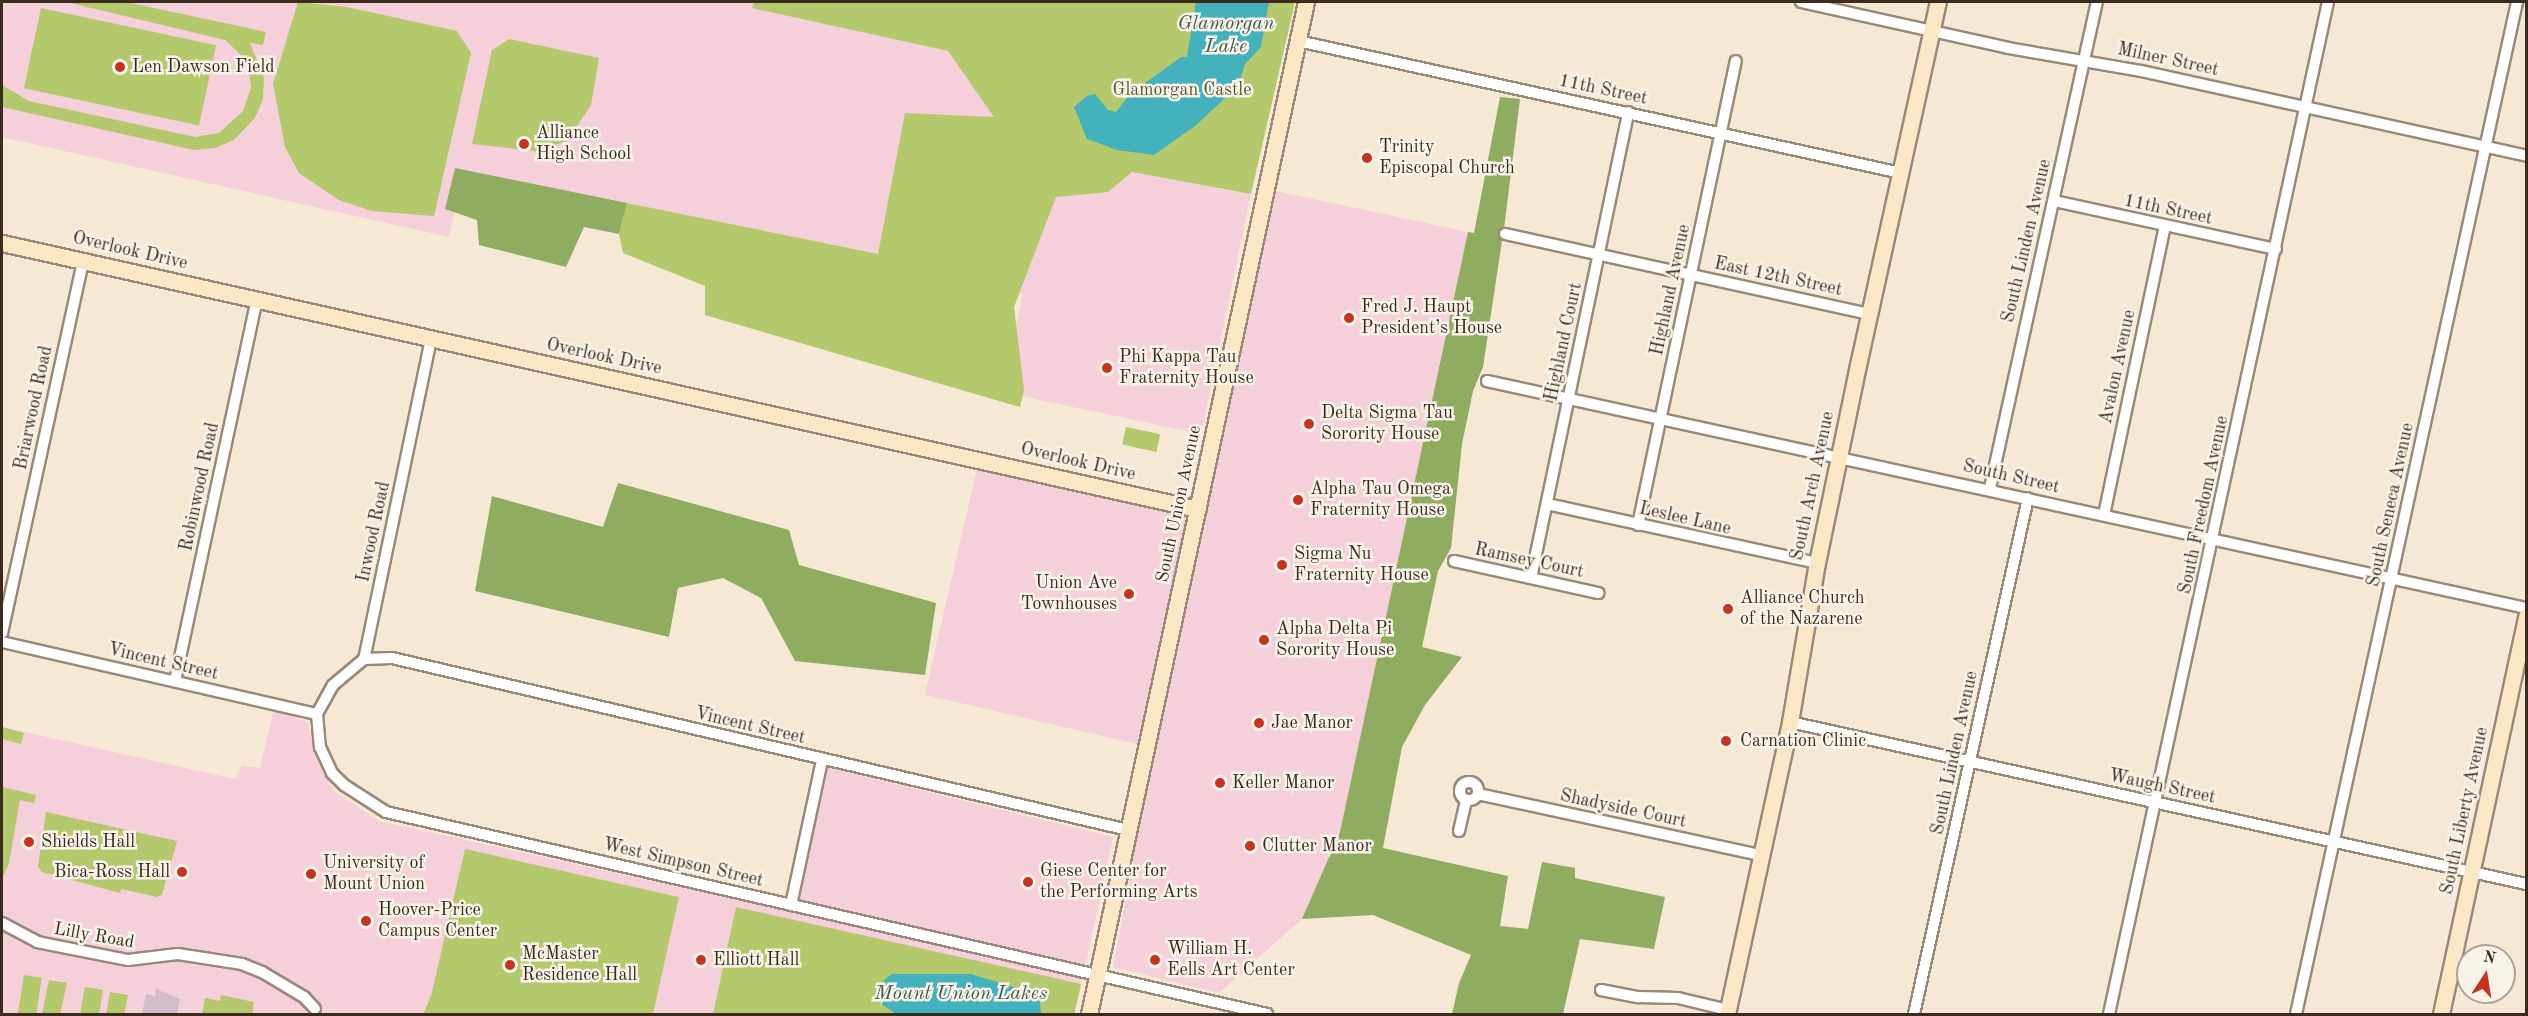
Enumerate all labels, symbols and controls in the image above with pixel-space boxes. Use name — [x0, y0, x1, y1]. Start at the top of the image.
water label: Glamorgan Lake — [1177, 12, 1275, 59]
street label: Milner Street — [2115, 39, 2221, 81]
place label: Len Dawson Field — [132, 56, 275, 78]
marker: Len Dawson Field — [113, 60, 127, 74]
street label: 11th Street — [1557, 70, 1649, 110]
park label: Glamorgan Castle — [1113, 79, 1251, 101]
place label: Alliance High School — [536, 123, 631, 166]
marker: Alliance High School — [517, 137, 531, 151]
place label: Trinity Episcopal Church — [1379, 137, 1515, 180]
marker: Trinity Episcopal Church — [1360, 151, 1374, 165]
street label: South Linden Avenue — [1998, 157, 2056, 325]
street label: 11th Street — [2122, 190, 2214, 230]
street label: Highland Avenue — [1647, 222, 1695, 358]
street label: Overlook Drive — [70, 227, 190, 275]
street label: East 12th Street — [1712, 253, 1844, 301]
street label: Highland Court — [1541, 281, 1587, 403]
place label: Fred J. Haupt President’s House — [1361, 297, 1502, 340]
street label: Avalon Avenue — [2095, 308, 2141, 426]
marker: Fred J. Haupt President’s House — [1342, 311, 1356, 325]
street label: Overlook Drive — [544, 334, 664, 380]
street label: Briarwood Road — [10, 344, 58, 472]
place label: Phi Kappa Tau Fraternity House — [1119, 347, 1254, 389]
marker: Phi Kappa Tau Fraternity House — [1100, 361, 1114, 375]
place label: Delta Sigma Tau Sorority House — [1321, 403, 1453, 446]
street label: South Arch Avenue — [1787, 410, 1839, 562]
street label: South Freedom Avenue — [2175, 414, 2233, 596]
marker: Delta Sigma Tau Sorority House — [1302, 417, 1316, 431]
street label: Robinwood Road — [176, 421, 224, 553]
street label: South Seneca Avenue — [2363, 421, 2419, 589]
street label: South Union Avenue — [1152, 423, 1206, 585]
street label: Overlook Drive — [1018, 438, 1138, 486]
street label: South Street — [1961, 455, 2061, 499]
place label: Alpha Tau Omega Fraternity House — [1310, 479, 1451, 522]
street label: Inwood Road — [353, 480, 395, 584]
marker: Alpha Tau Omega Fraternity House — [1291, 493, 1305, 507]
street label: Leslee Lane — [1637, 498, 1733, 540]
street label: Ramsey Court — [1472, 539, 1586, 583]
place label: Sigma Nu Fraternity House — [1294, 544, 1429, 586]
marker: Sigma Nu Fraternity House — [1275, 558, 1289, 572]
place label: Union Ave Townhouses — [1021, 573, 1117, 616]
marker: Union Ave Townhouses — [1122, 587, 1136, 601]
place label: Alliance Church of the Nazarene — [1740, 588, 1865, 630]
marker: Alliance Church of the Nazarene — [1721, 602, 1735, 616]
place label: Alpha Delta Pi Sorority House — [1276, 619, 1394, 662]
marker: Alpha Delta Pi Sorority House — [1257, 633, 1271, 647]
street label: Vincent Street — [106, 639, 220, 685]
street label: South Linden Avenue — [1927, 669, 1983, 837]
street label: Vincent Street — [693, 703, 807, 749]
place label: Jae Manor — [1271, 712, 1353, 734]
marker: Jae Manor — [1252, 716, 1266, 730]
street label: South Liberty Avenue — [2437, 725, 2493, 897]
place label: Carnation Clinic — [1740, 730, 1866, 752]
marker: Carnation Clinic — [1717, 732, 1735, 750]
street label: Waugh Street — [2107, 765, 2217, 809]
place label: Keller Manor — [1232, 772, 1334, 794]
marker: Keller Manor — [1213, 776, 1227, 790]
street label: Shadyside Court — [1558, 785, 1688, 833]
place label: Shields Hall — [41, 831, 135, 853]
street label: West Simpson Street — [601, 834, 765, 892]
marker: Shields Hall — [22, 835, 36, 849]
place label: Clutter Manor — [1262, 835, 1372, 857]
marker: Clutter Manor — [1243, 839, 1257, 853]
place label: University of Mount Union — [323, 853, 425, 896]
place label: Bica-Ross Hall — [54, 861, 170, 883]
place label: Giese Center for the Performing Arts — [1040, 861, 1197, 904]
marker: Bica-Ross Hall — [175, 865, 189, 879]
marker: University of Mount Union — [304, 867, 318, 881]
marker: Giese Center for the Performing Arts — [1021, 875, 1035, 889]
place label: Hoover-Price Campus Center — [378, 900, 497, 942]
marker: Hoover-Price Campus Center — [359, 914, 373, 928]
street label: Lilly Road — [52, 918, 136, 954]
place label: William H. Eells Art Center — [1167, 939, 1295, 982]
place label: McMaster Residence Hall — [522, 944, 637, 986]
north arrow — [2456, 944, 2516, 1004]
place label: Elliott Hall — [713, 949, 799, 971]
text: N — [2482, 949, 2497, 967]
marker: Elliott Hall — [694, 953, 708, 967]
marker: William H. Eells Art Center — [1148, 953, 1162, 967]
marker: McMaster Residence Hall — [503, 958, 517, 972]
water label: Mount Union Lakes — [875, 982, 1047, 1006]

